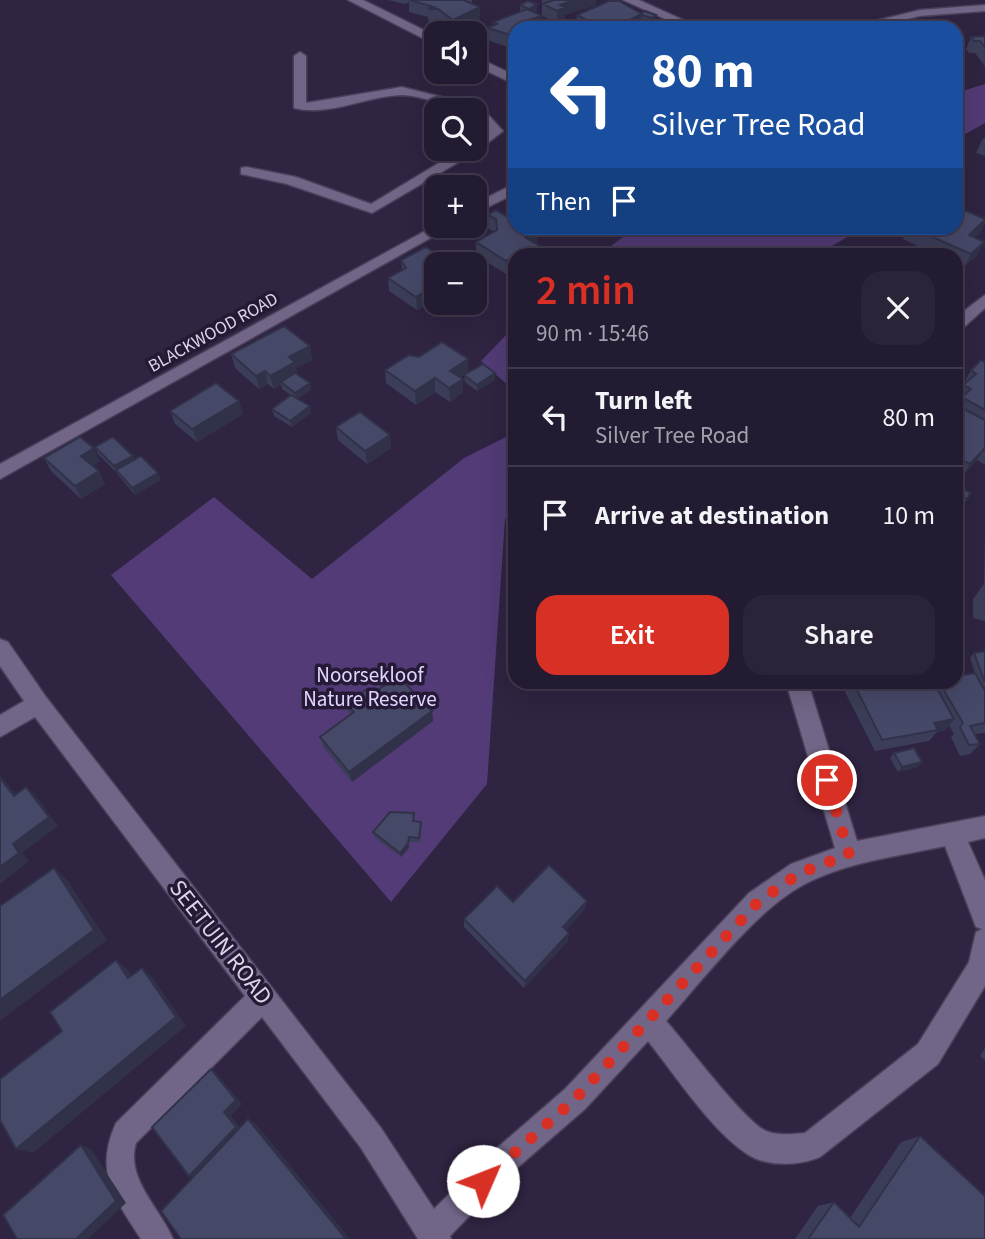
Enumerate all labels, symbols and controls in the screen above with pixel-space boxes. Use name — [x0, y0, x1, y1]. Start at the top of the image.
map controls — [424, 21, 487, 315]
button: sound — [424, 21, 487, 84]
text: 80 m — [651, 37, 755, 107]
icon: left — [536, 49, 627, 140]
button: search — [424, 98, 487, 161]
text: Silver Tree Road — [651, 102, 866, 148]
button: + — [424, 175, 487, 238]
icon: arrive — [605, 182, 643, 220]
text: Then — [536, 183, 591, 220]
button: − — [424, 252, 487, 315]
text: 2 min — [536, 261, 636, 321]
button: close — [861, 271, 935, 345]
street label: BLACKWOOD ROAD — [144, 286, 283, 379]
text: 90 m · 15:46 — [536, 317, 649, 350]
text: Turn left — [595, 382, 692, 419]
icon: left — [536, 398, 574, 436]
text: 80 m — [882, 399, 935, 436]
text: Silver Tree Road — [595, 419, 749, 452]
icon: arrive — [536, 496, 574, 534]
text: Arrive at destination — [595, 497, 829, 534]
text: 10 m — [882, 497, 935, 534]
button: Exit — [536, 595, 729, 675]
button: Share — [743, 595, 935, 675]
park label: Noorsekloof Nature Reserve — [303, 660, 437, 714]
pin — [797, 750, 857, 810]
icon: arrive — [808, 761, 846, 799]
street label: SEETUIN ROAD — [161, 872, 281, 1012]
position arrow — [446, 1144, 520, 1218]

